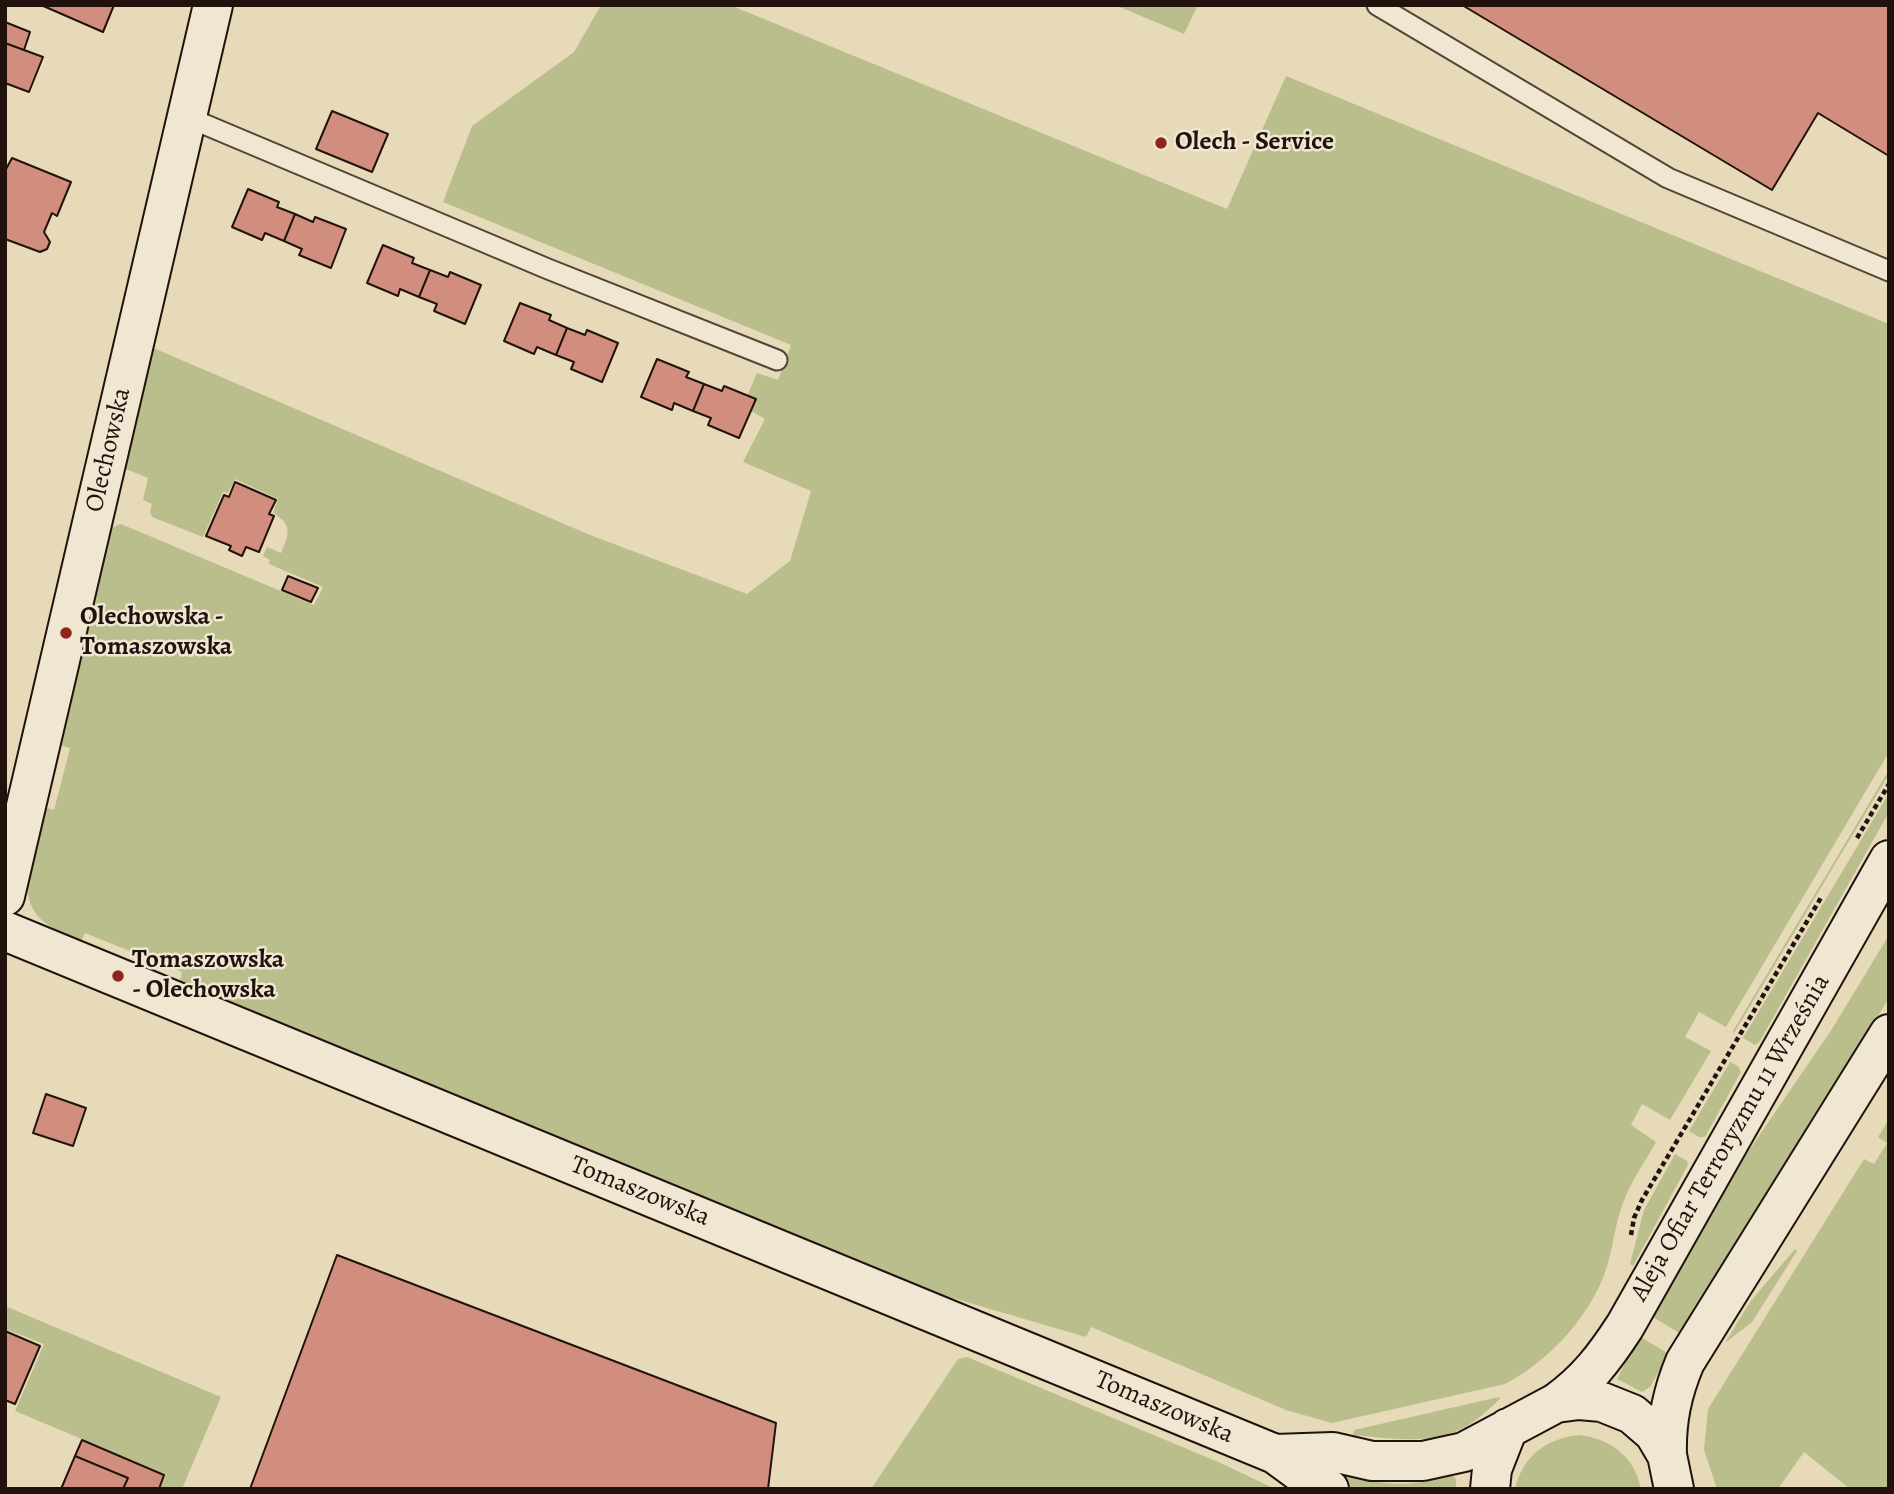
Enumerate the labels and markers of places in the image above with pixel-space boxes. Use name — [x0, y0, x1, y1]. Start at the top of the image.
place label: Olech - Service — [1175, 127, 1334, 159]
marker: Olech - Service — [1153, 135, 1169, 151]
place label: Olechowska - Tomaszowska — [80, 602, 232, 664]
marker: Olechowska - Tomaszowska — [58, 625, 74, 641]
place label: Tomaszowska - Olechowska — [132, 945, 284, 1006]
marker: Tomaszowska - Olechowska — [110, 968, 126, 984]

